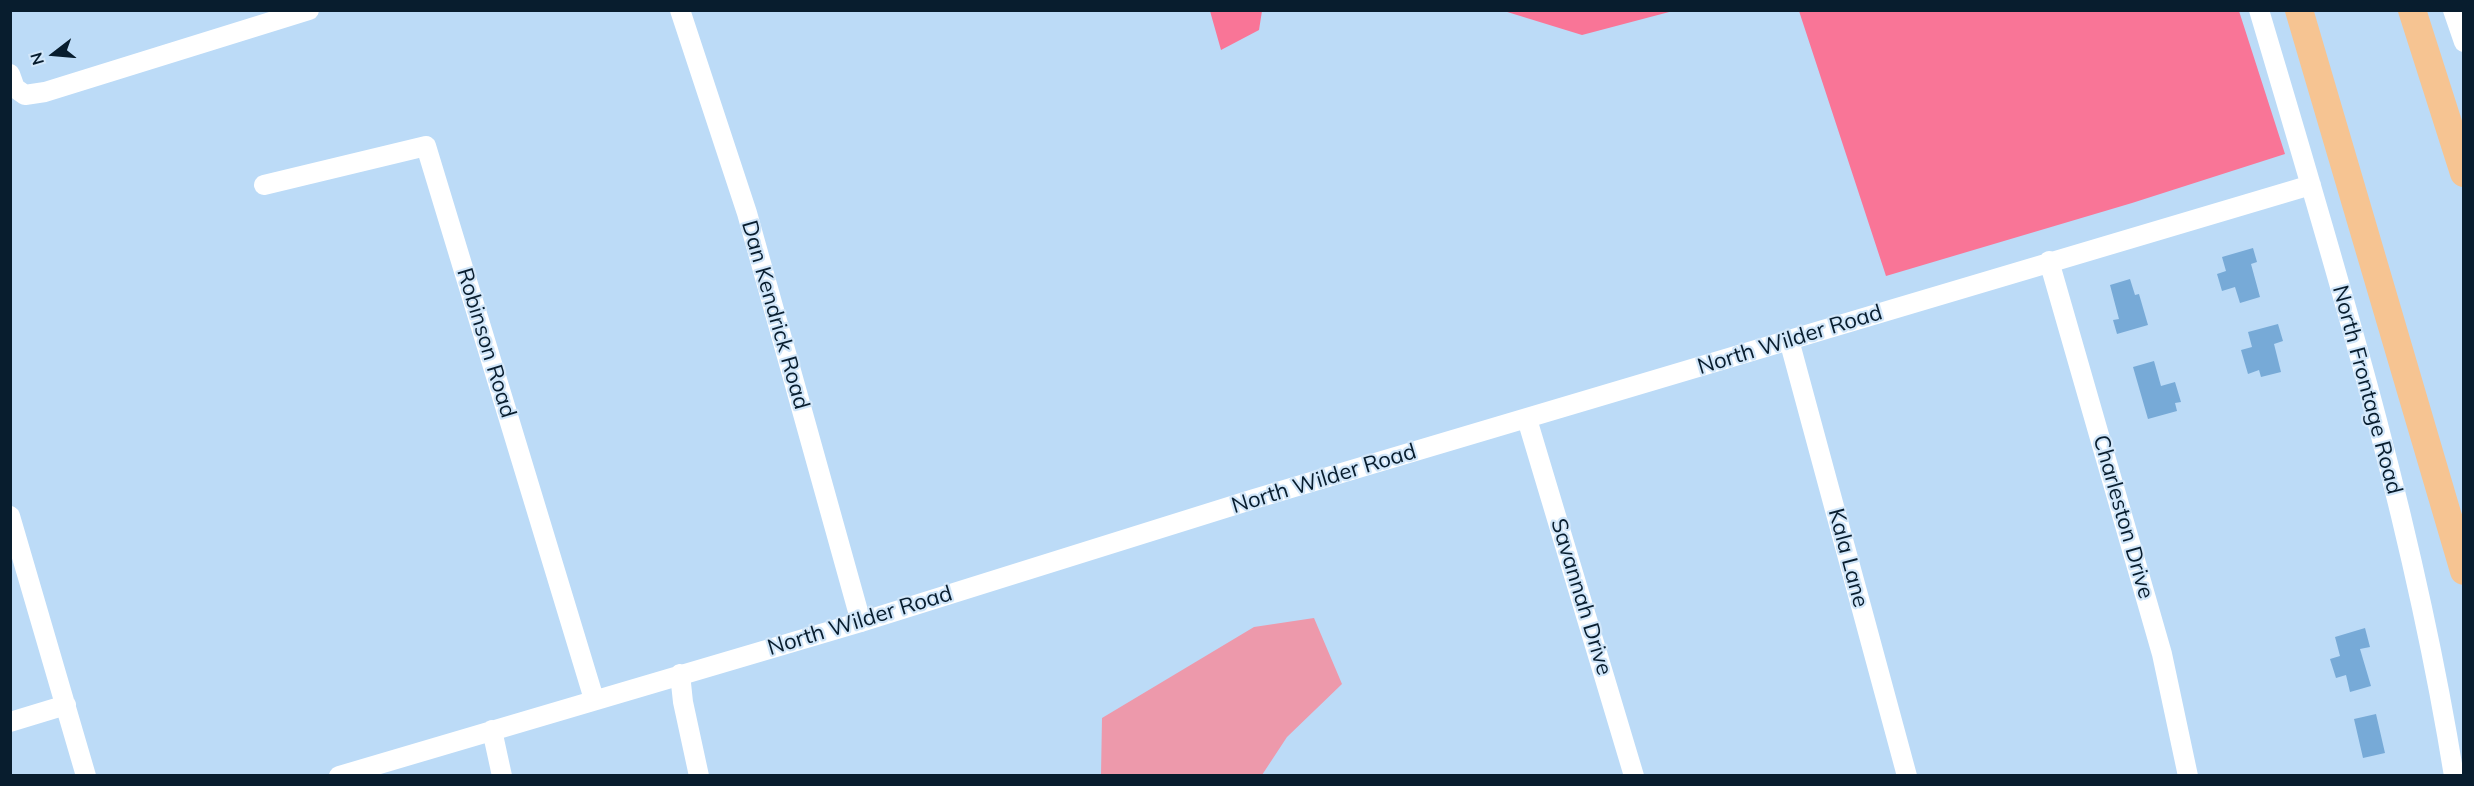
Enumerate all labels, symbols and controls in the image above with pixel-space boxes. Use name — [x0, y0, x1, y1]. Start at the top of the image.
north arrow — [24, 24, 84, 84]
text: N — [25, 50, 48, 68]
street label: Dan Kendrick Road — [735, 218, 815, 412]
street label: Robinson Road — [451, 265, 521, 421]
street label: North Frontage Road — [2326, 283, 2408, 497]
street label: North Wilder Road — [1694, 299, 1886, 381]
street label: Charleston Drive — [2087, 432, 2159, 602]
street label: North Wilder Road — [1228, 438, 1420, 520]
street label: Kala Lane — [1822, 506, 1874, 610]
street label: Savannah Drive — [1545, 516, 1617, 678]
street label: North Wilder Road — [764, 580, 956, 662]

